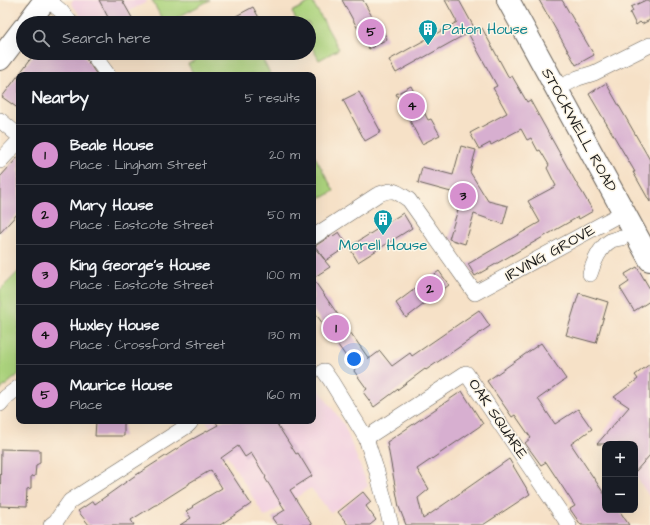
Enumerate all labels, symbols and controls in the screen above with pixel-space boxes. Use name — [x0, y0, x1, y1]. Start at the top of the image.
search box — [16, 16, 316, 60]
pin: 5 — [358, 17, 384, 47]
building icon: Paton House — [417, 18, 439, 46]
place label: Paton House — [442, 19, 528, 40]
icon: search — [30, 27, 52, 49]
text: Search here — [62, 28, 151, 49]
street label: STOCKWELL ROAD — [536, 64, 622, 196]
text: Nearby — [32, 86, 89, 110]
text: 5 results — [244, 89, 300, 107]
pin: 4 — [399, 91, 425, 121]
text: Beale House — [70, 135, 154, 156]
text: 1 — [44, 146, 46, 164]
text: 20 m — [269, 146, 300, 164]
text: Place · Lingham Street — [70, 156, 207, 174]
pin: 3 — [450, 181, 476, 211]
text: Mary House — [70, 195, 153, 216]
text: 2 — [41, 206, 49, 224]
text: 50 m — [267, 206, 300, 224]
building icon: Morell House — [372, 208, 394, 236]
text: Place · Eastcote Street — [70, 216, 214, 234]
street label: IRVING GROVE — [501, 220, 599, 286]
place label: Morell House — [339, 235, 427, 256]
text: King George's House — [70, 255, 210, 276]
text: 3 — [42, 266, 48, 284]
text: 100 m — [267, 266, 300, 284]
pin: 2 — [417, 274, 443, 304]
text: Place · Eastcote Street — [70, 276, 214, 294]
pin: 1 — [323, 313, 349, 343]
text: Huxley House — [70, 315, 159, 336]
text: 4 — [41, 326, 49, 344]
text: 130 m — [268, 326, 300, 344]
text: Place · Crossford Street — [70, 336, 225, 354]
your location — [344, 349, 364, 369]
text: Maurice House — [70, 375, 173, 396]
street label: OAK SQUARE — [463, 375, 533, 463]
text: 5 — [40, 386, 50, 404]
text: 160 m — [267, 386, 300, 404]
text: Place — [70, 396, 102, 414]
map controls — [602, 441, 638, 513]
button: + — [602, 441, 638, 477]
button: − — [602, 477, 638, 513]

